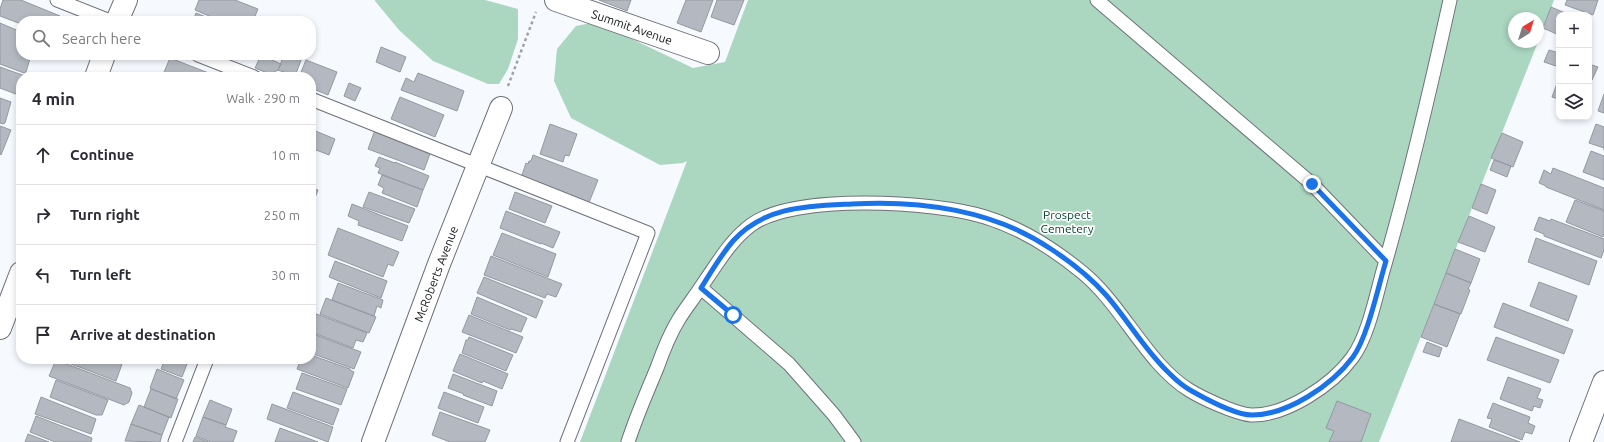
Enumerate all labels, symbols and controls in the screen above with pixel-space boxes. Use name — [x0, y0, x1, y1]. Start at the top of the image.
street label: Summit Avenue — [590, 7, 674, 47]
north arrow — [1508, 12, 1544, 48]
map controls — [1556, 12, 1592, 120]
button: + — [1556, 12, 1592, 48]
search box — [16, 16, 316, 60]
icon: search — [30, 27, 52, 49]
text: Search here — [62, 30, 141, 47]
button: − — [1556, 48, 1592, 84]
button: layers — [1556, 84, 1592, 120]
text: 4 min — [32, 89, 75, 108]
text: Walk · 290 m — [226, 91, 300, 105]
icon: ahead — [32, 144, 54, 166]
text: Continue — [70, 146, 134, 163]
text: 10 m — [271, 148, 300, 162]
route end — [1303, 175, 1321, 193]
icon: right — [32, 204, 54, 226]
text: Turn right — [70, 206, 140, 223]
text: 250 m — [264, 208, 300, 222]
park label: Prospect Cemetery — [1041, 208, 1094, 235]
street label: McRoberts Avenue — [412, 224, 460, 324]
icon: left — [32, 264, 54, 286]
text: Turn left — [70, 266, 131, 283]
text: 30 m — [271, 268, 300, 282]
route start — [724, 306, 742, 324]
icon: arrive — [32, 324, 54, 346]
text: Arrive at destination — [70, 326, 216, 343]

